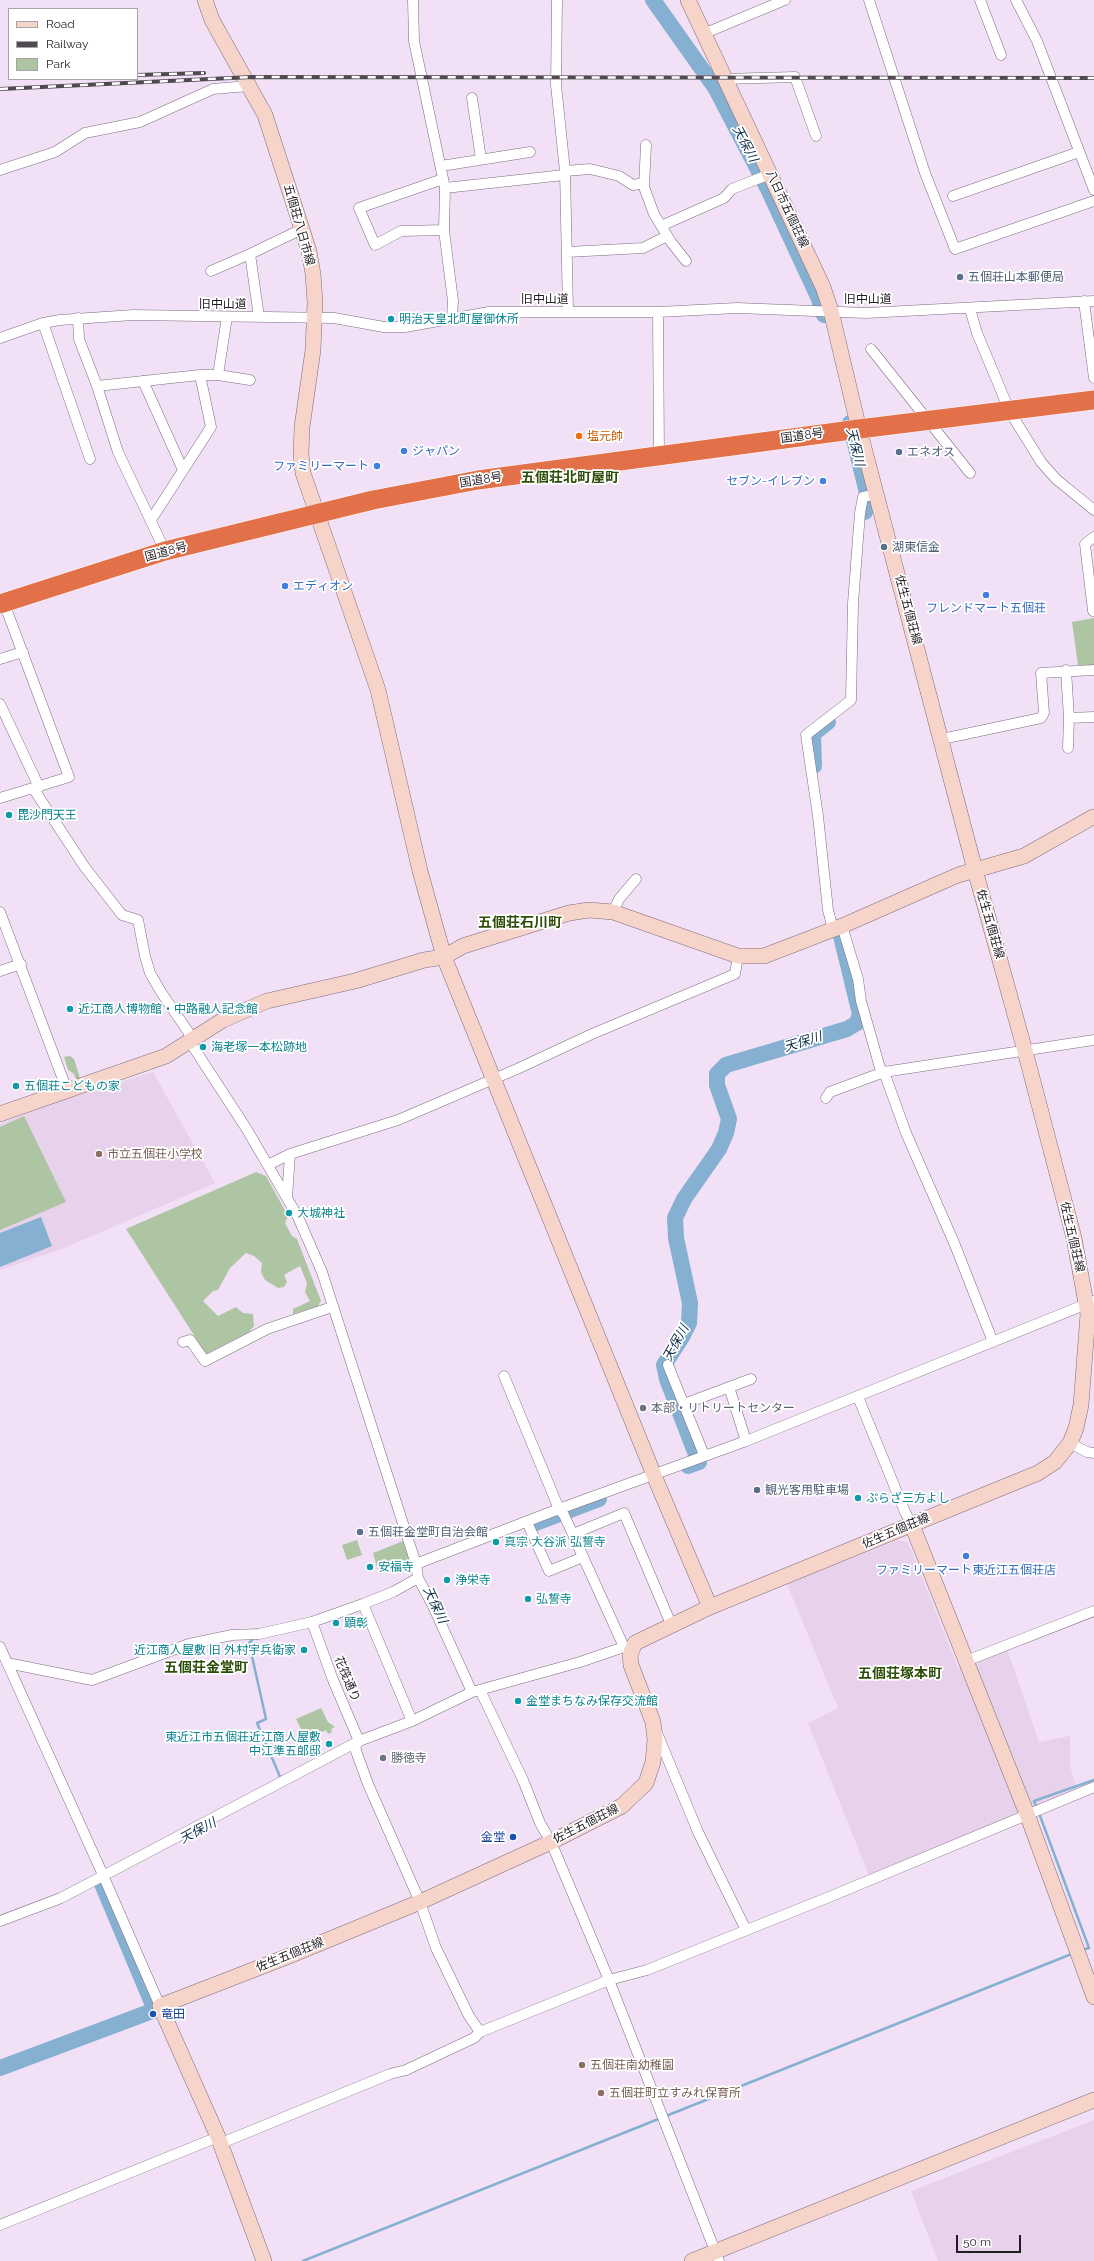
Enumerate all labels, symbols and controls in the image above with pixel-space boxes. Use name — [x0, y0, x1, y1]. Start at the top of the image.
legend — [8, 8, 138, 80]
text: Road — [46, 17, 75, 31]
text: Railway — [46, 37, 88, 51]
text: Park — [46, 57, 71, 71]
water label: 天保川 — [729, 123, 761, 165]
street label: 八日市五個荘線 — [763, 168, 811, 250]
street label: 五個荘八日市線 — [281, 183, 317, 267]
place label: 五個荘山本郵便局 — [968, 270, 1064, 284]
marker: 五個荘山本郵便局 — [955, 272, 965, 282]
street label: 旧中山道 — [521, 292, 569, 306]
street label: 旧中山道 — [844, 292, 892, 306]
street label: 旧中山道 — [199, 297, 247, 311]
place label: 明治天皇北町屋御休所 — [399, 312, 519, 326]
marker: 明治天皇北町屋御休所 — [386, 314, 396, 324]
street label: 国道8号 — [780, 426, 824, 446]
water label: 天保川 — [843, 426, 867, 468]
place label: 塩元帥 — [587, 429, 623, 443]
marker: 塩元帥 — [574, 431, 584, 441]
place label: ジャパン — [412, 444, 460, 458]
place label: エネオス — [907, 445, 955, 459]
marker: ジャパン — [399, 446, 409, 456]
marker: エネオス — [894, 447, 904, 457]
place label: ファミリーマート — [273, 459, 369, 473]
marker: ファミリーマート — [372, 461, 382, 471]
street label: 国道8号 — [459, 470, 503, 490]
district label: 五個荘北町屋町 — [521, 470, 619, 486]
place label: セブン-イレブン — [726, 474, 815, 488]
marker: セブン-イレブン — [818, 476, 828, 486]
street label: 国道8号 — [143, 539, 189, 565]
place label: 湖東信金 — [892, 540, 940, 554]
marker: 湖東信金 — [879, 542, 889, 552]
street label: 佐生五個荘線 — [892, 573, 924, 647]
place label: エディオン — [293, 579, 353, 593]
marker: エディオン — [280, 581, 290, 591]
marker: フレンドマート五個荘 — [981, 590, 991, 600]
place label: フレンドマート五個荘 — [926, 601, 1046, 615]
place label: 毘沙門天王 — [17, 808, 77, 822]
marker: 毘沙門天王 — [4, 810, 14, 820]
street label: 佐生五個荘線 — [973, 887, 1007, 961]
district label: 五個荘石川町 — [478, 915, 562, 931]
place label: 近江商人博物館・中路融人記念館 — [78, 1002, 258, 1016]
marker: 近江商人博物館・中路融人記念館 — [65, 1004, 75, 1014]
water label: 天保川 — [782, 1029, 824, 1055]
place label: 海老塚一本松跡地 — [211, 1040, 307, 1054]
marker: 海老塚一本松跡地 — [198, 1042, 208, 1052]
place label: 五個荘こどもの家 — [24, 1079, 120, 1093]
marker: 五個荘こどもの家 — [11, 1081, 21, 1091]
place label: 市立五個荘小学校 — [107, 1147, 203, 1161]
marker: 市立五個荘小学校 — [94, 1149, 104, 1159]
street label: 佐生五個荘線 — [1057, 1200, 1087, 1274]
place label: 大城神社 — [297, 1206, 345, 1220]
marker: 大城神社 — [284, 1208, 294, 1218]
water label: 天保川 — [660, 1322, 692, 1364]
place label: 本部・リトリートセンター — [651, 1401, 795, 1415]
marker: 本部・リトリートセンター — [638, 1403, 648, 1413]
place label: 観光客用駐車場 — [765, 1483, 849, 1497]
marker: 観光客用駐車場 — [752, 1485, 762, 1495]
place label: ぷらざ三方よし — [866, 1491, 950, 1505]
marker: ぷらざ三方よし — [853, 1493, 863, 1503]
street label: 佐生五個荘線 — [860, 1510, 932, 1552]
place label: 五個荘金堂町自治会館 — [368, 1525, 488, 1539]
marker: 五個荘金堂町自治会館 — [355, 1527, 365, 1537]
place label: 真宗 大谷派 弘誓寺 — [504, 1535, 606, 1549]
marker: 真宗 大谷派 弘誓寺 — [491, 1537, 501, 1547]
marker: ファミリーマート東近江五個荘店 — [961, 1551, 971, 1561]
place label: 安福寺 — [378, 1560, 414, 1574]
marker: 安福寺 — [365, 1562, 375, 1572]
place label: ファミリーマート東近江五個荘店 — [876, 1563, 1056, 1577]
place label: 浄栄寺 — [455, 1573, 491, 1587]
marker: 浄栄寺 — [442, 1575, 452, 1585]
water label: 天保川 — [420, 1584, 450, 1626]
place label: 弘誓寺 — [536, 1592, 572, 1606]
marker: 弘誓寺 — [523, 1594, 533, 1604]
place label: 顕彰 — [344, 1616, 368, 1630]
marker: 顕彰 — [331, 1618, 341, 1628]
place label: 近江商人屋敷 旧 外村宇兵衛家 — [134, 1643, 296, 1657]
marker: 近江商人屋敷 旧 外村宇兵衛家 — [299, 1645, 309, 1655]
street label: 花筏通り — [331, 1654, 363, 1704]
district label: 五個荘金堂町 — [164, 1660, 248, 1676]
district label: 五個荘塚本町 — [858, 1666, 942, 1682]
place label: 金堂まちなみ保存交流館 — [526, 1694, 658, 1708]
marker: 金堂まちなみ保存交流館 — [513, 1696, 523, 1706]
place label: 東近江市五個荘近江商人屋敷 中江準五郎邸 — [165, 1730, 321, 1758]
marker: 東近江市五個荘近江商人屋敷 中江準五郎邸 — [324, 1739, 334, 1749]
place label: 勝徳寺 — [391, 1751, 427, 1765]
marker: 勝徳寺 — [378, 1753, 388, 1763]
street label: 佐生五個荘線 — [551, 1801, 621, 1847]
water label: 天保川 — [177, 1815, 219, 1847]
place label: 金堂 — [481, 1830, 505, 1844]
marker: 金堂 — [508, 1832, 518, 1842]
street label: 佐生五個荘線 — [254, 1935, 326, 1975]
place label: 竜田 — [161, 2007, 185, 2021]
marker: 竜田 — [148, 2009, 158, 2019]
place label: 五個荘南幼稚園 — [590, 2058, 674, 2072]
marker: 五個荘南幼稚園 — [577, 2060, 587, 2070]
place label: 五個荘町立すみれ保育所 — [609, 2086, 741, 2100]
marker: 五個荘町立すみれ保育所 — [596, 2088, 606, 2098]
scale bar — [958, 2227, 1023, 2253]
text: 50 m — [963, 2235, 991, 2249]

